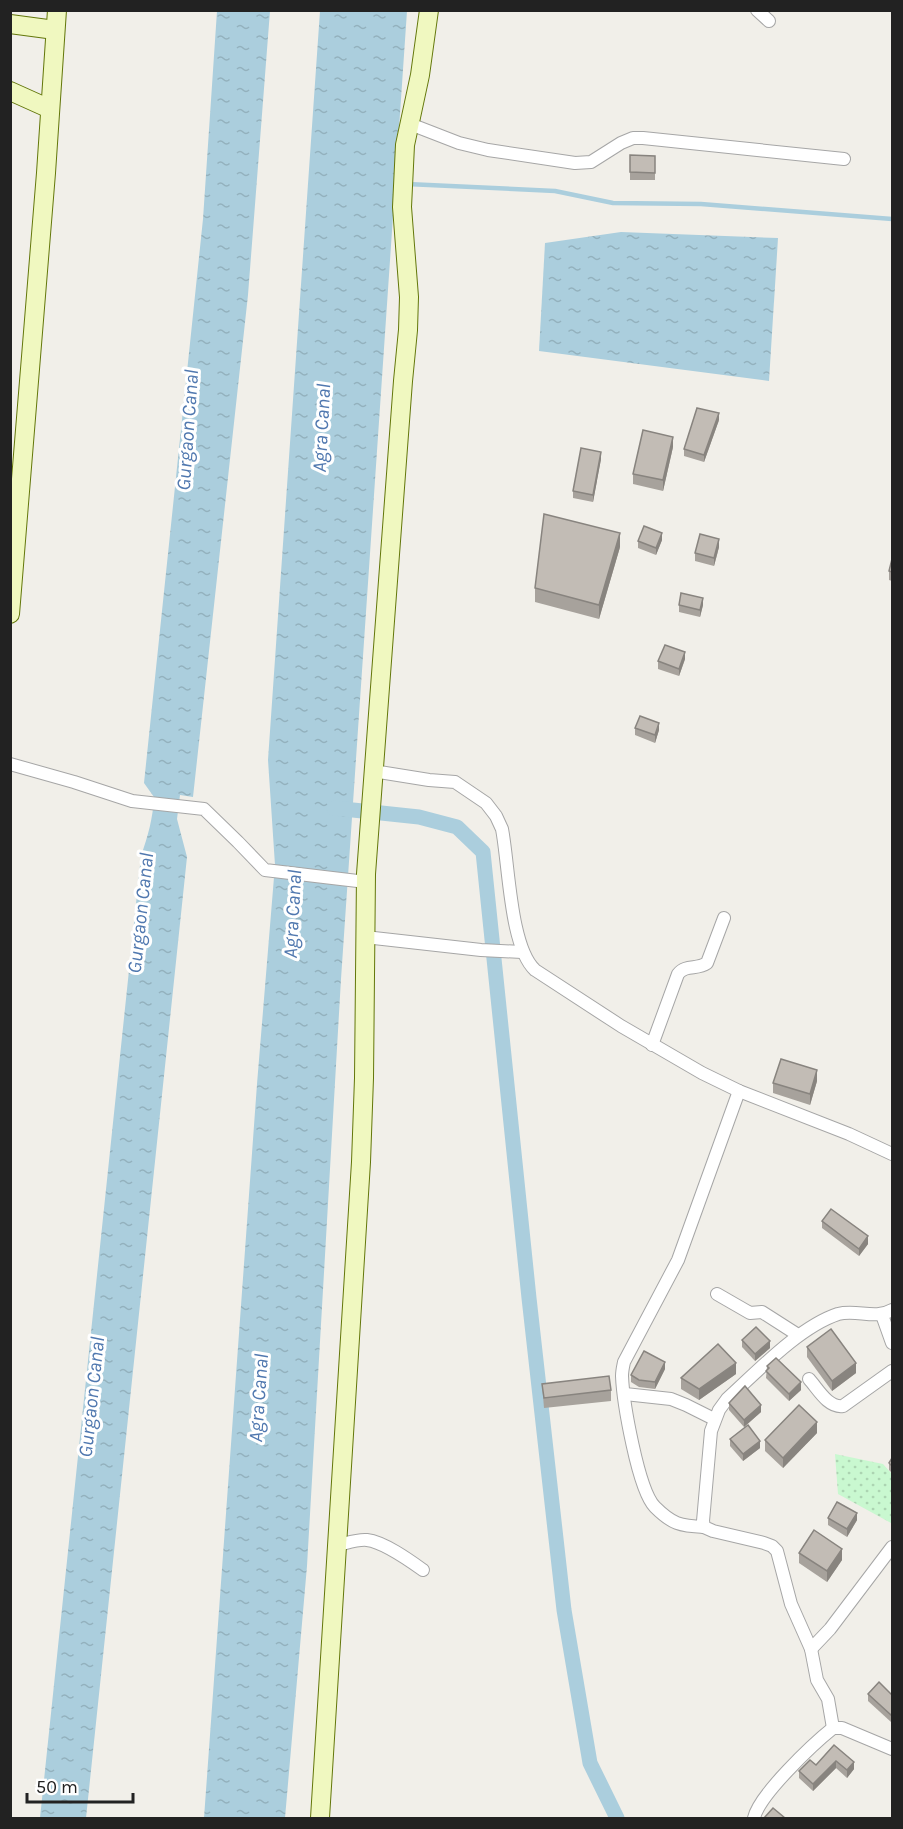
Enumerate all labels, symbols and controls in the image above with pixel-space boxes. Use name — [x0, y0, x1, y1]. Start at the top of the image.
water label: Gurgaon Canal — [172, 369, 203, 491]
water label: Agra Canal — [308, 383, 335, 473]
water label: Gurgaon Canal — [123, 852, 158, 975]
water label: Agra Canal — [279, 869, 306, 959]
water label: Gurgaon Canal — [74, 1336, 109, 1459]
water label: Agra Canal — [244, 1353, 273, 1443]
scale bar — [27, 1766, 134, 1804]
text: 50 m — [36, 1776, 78, 1798]

